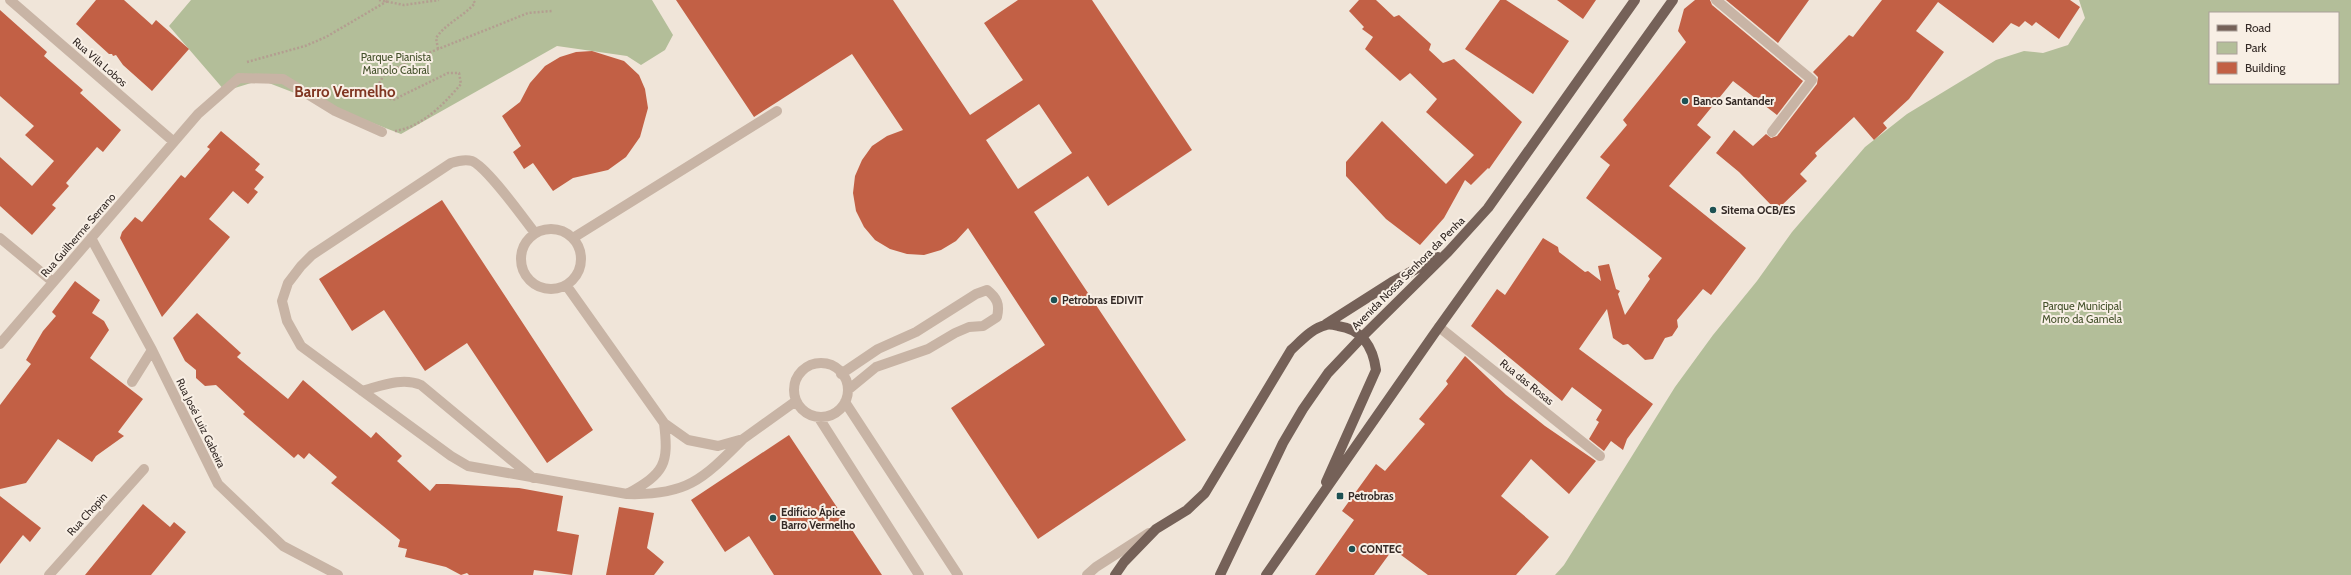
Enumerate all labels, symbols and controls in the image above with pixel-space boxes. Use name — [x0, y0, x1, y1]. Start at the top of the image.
legend — [2209, 12, 2339, 84]
text: Road — [2245, 20, 2271, 35]
street label: Rua Vila Lobos — [70, 34, 131, 90]
text: Park — [2245, 40, 2267, 55]
park label: Parque Pianista Manolo Cabral — [361, 50, 432, 77]
text: Building — [2245, 60, 2287, 75]
district label: Barro Vermelho — [294, 83, 396, 101]
place label: Banco Santander — [1693, 94, 1774, 108]
marker: Banco Santander — [1680, 96, 1690, 106]
street label: Rua Guilherme Serrano — [38, 190, 118, 280]
place label: Sitema OCB/ES — [1721, 203, 1796, 217]
marker: Sitema OCB/ES — [1708, 205, 1718, 215]
street label: Avenida Nossa Senhora da Penha — [1348, 213, 1468, 333]
place label: Petrobras EDIVIT — [1062, 293, 1143, 307]
marker: Petrobras EDIVIT — [1049, 295, 1059, 305]
park label: Parque Municipal Morro da Gamela — [2042, 299, 2123, 326]
street label: Rua das Rosas — [1497, 356, 1557, 408]
street label: Rua José Luiz Gabeira — [173, 376, 229, 471]
street label: Rua Chopin — [64, 489, 110, 539]
place label: Petrobras — [1348, 489, 1394, 503]
marker: Petrobras — [1335, 491, 1345, 501]
place label: Edifício Ápice Barro Vermelho — [781, 505, 855, 532]
marker: Edifício Ápice Barro Vermelho — [768, 513, 778, 523]
place label: CONTEC — [1360, 542, 1402, 556]
marker: CONTEC — [1347, 544, 1357, 554]

